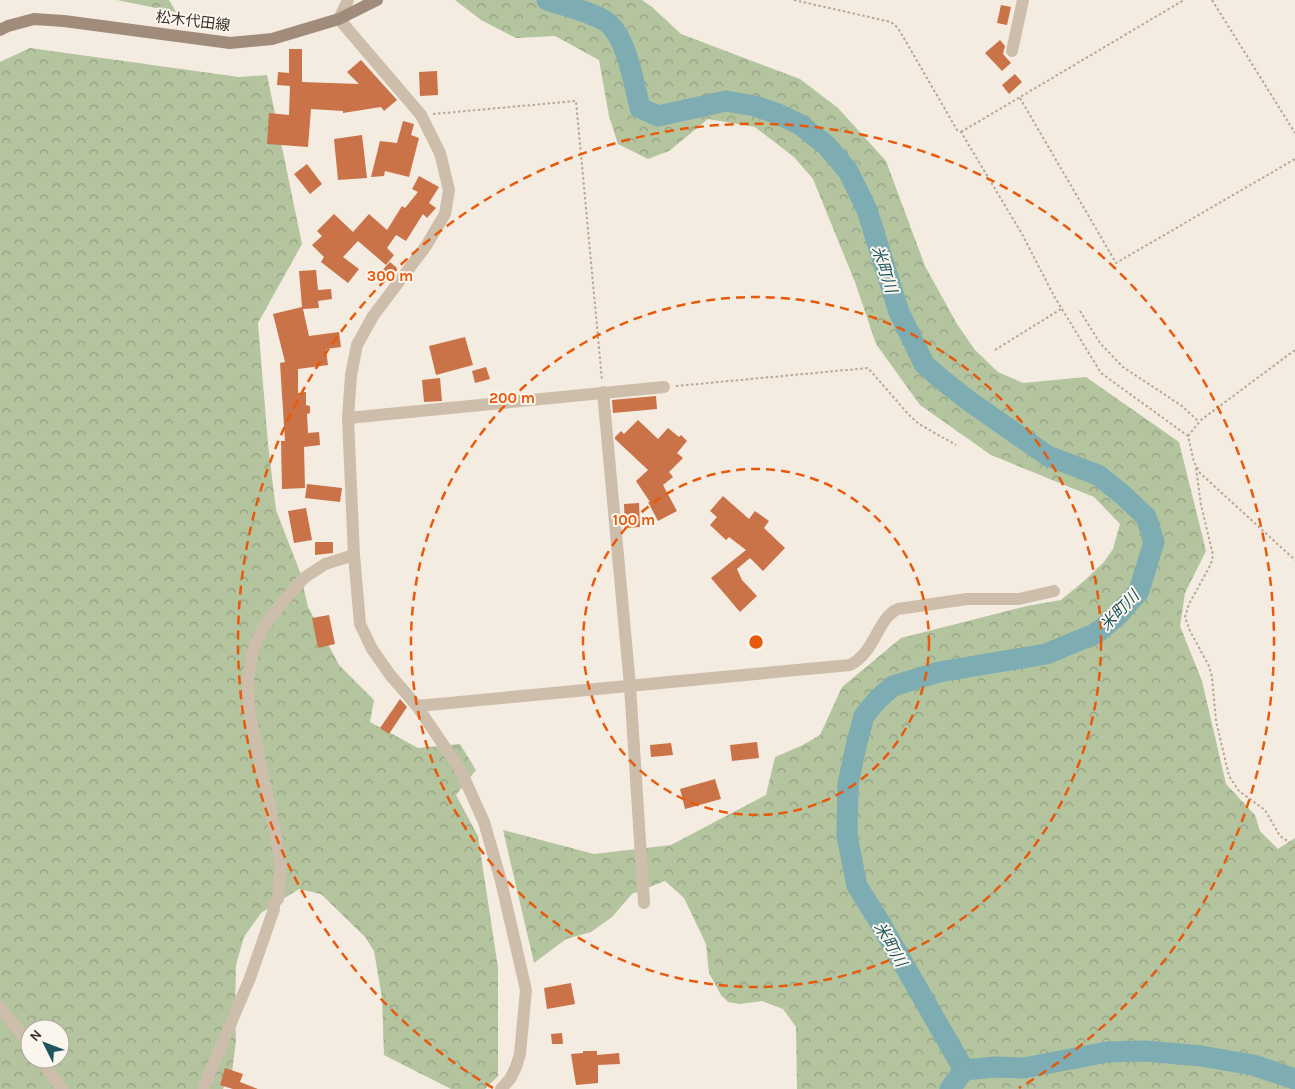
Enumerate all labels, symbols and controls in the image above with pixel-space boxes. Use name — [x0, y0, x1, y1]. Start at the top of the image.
street label: 松木代田線 — [155, 7, 231, 35]
water label: 米町川 — [868, 243, 902, 297]
text: 300 m — [367, 267, 413, 285]
text: 200 m — [489, 389, 535, 407]
text: 100 m — [613, 511, 655, 529]
water label: 米町川 — [1096, 585, 1144, 634]
centre of rings — [747, 633, 765, 651]
water label: 米町川 — [870, 919, 912, 972]
north arrow — [20, 1019, 70, 1069]
text: N — [26, 1026, 45, 1045]

